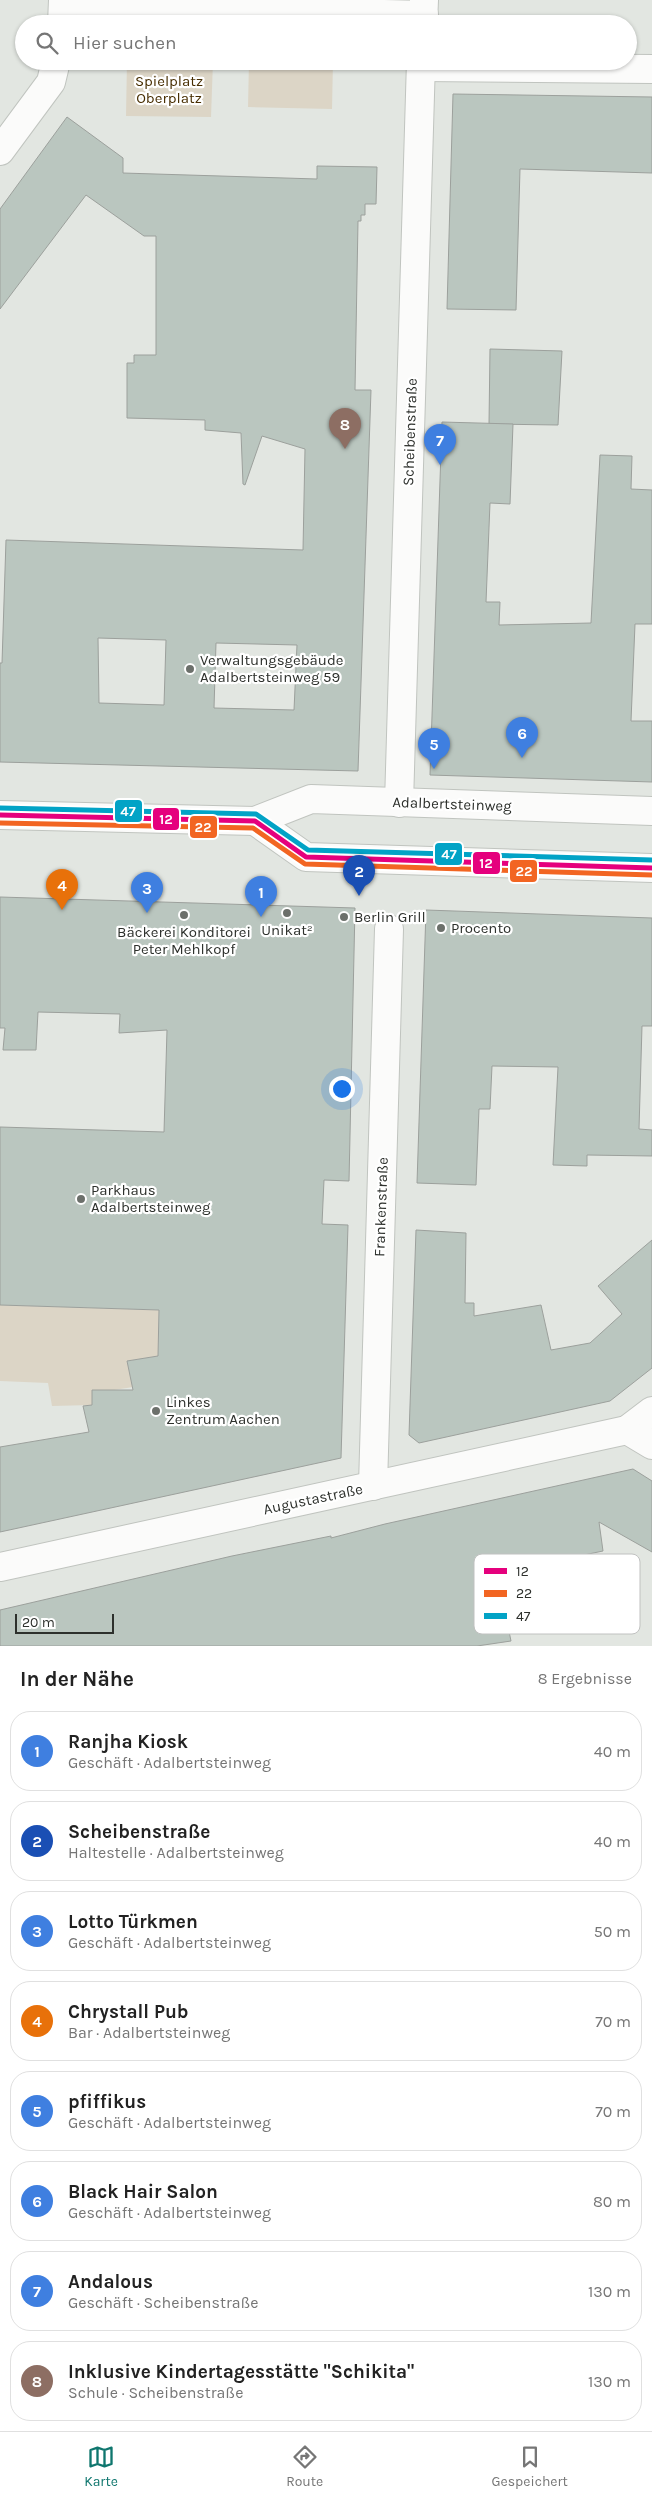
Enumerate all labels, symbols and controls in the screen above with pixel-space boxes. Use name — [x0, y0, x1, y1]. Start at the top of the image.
search box — [15, 15, 637, 70]
icon: search — [33, 29, 61, 57]
text: Hier suchen — [73, 32, 176, 54]
park label: Spielplatz Oberplatz — [135, 72, 203, 107]
street label: Scheibenstraße — [399, 378, 421, 486]
pin: 8 — [329, 408, 361, 449]
pin: 7 — [424, 424, 456, 465]
place label: Verwaltungsgebäude Adalbertsteinweg 59 — [200, 651, 344, 686]
marker: Verwaltungsgebäude Adalbertsteinweg 59 — [184, 663, 196, 675]
pin: 6 — [506, 717, 538, 758]
pin: 5 — [418, 728, 450, 769]
street label: Adalbertsteinweg — [392, 793, 513, 815]
line badge: 47 — [114, 799, 143, 823]
text: 47 — [120, 803, 136, 820]
line badge: 12 — [152, 807, 180, 831]
text: 12 — [159, 811, 173, 828]
line badge: 22 — [189, 815, 218, 839]
text: 22 — [195, 819, 211, 836]
line badge: 47 — [434, 842, 463, 866]
text: 47 — [441, 846, 457, 863]
line badge: 12 — [472, 851, 501, 875]
pin: 2 — [343, 855, 375, 896]
text: 12 — [479, 855, 493, 872]
line badge: 22 — [509, 859, 538, 883]
text: 22 — [516, 863, 532, 880]
pin: 4 — [46, 869, 78, 910]
pin: 3 — [131, 872, 163, 913]
pin: 1 — [245, 876, 277, 917]
marker: Unikat² — [281, 907, 293, 919]
place label: Berlin Grill — [354, 908, 426, 926]
marker: Bäckerei Konditorei Peter Mehlkopf — [178, 909, 190, 921]
marker: Berlin Grill — [338, 911, 350, 923]
place label: Procento — [451, 919, 511, 937]
place label: Unikat² — [261, 921, 313, 939]
marker: Procento — [435, 922, 447, 934]
place label: Bäckerei Konditorei Peter Mehlkopf — [117, 923, 251, 958]
your location — [329, 1076, 355, 1102]
street label: Frankenstraße — [370, 1157, 392, 1257]
place label: Parkhaus Adalbertsteinweg — [91, 1181, 211, 1216]
marker: Parkhaus Adalbertsteinweg — [75, 1193, 87, 1205]
place label: Linkes Zentrum Aachen — [166, 1393, 280, 1428]
marker: Linkes Zentrum Aachen — [150, 1405, 162, 1417]
street label: Augustastraße — [262, 1480, 364, 1518]
legend — [474, 1554, 640, 1634]
text: 12 — [516, 1563, 529, 1580]
text: 22 — [516, 1585, 532, 1602]
text: 47 — [516, 1608, 531, 1625]
scale bar — [15, 1611, 114, 1634]
text: 20 m — [22, 1614, 55, 1631]
text: In der Nähe — [20, 1667, 134, 1691]
text: 8 Ergebnisse — [538, 1669, 632, 1688]
text: Ranjha Kiosk — [68, 1731, 188, 1753]
text: 1 — [34, 1742, 40, 1761]
text: 40 m — [594, 1742, 631, 1761]
text: Geschäft · Adalbertsteinweg — [68, 1753, 271, 1772]
text: Scheibenstraße — [68, 1821, 210, 1843]
text: 2 — [32, 1832, 42, 1851]
text: 40 m — [594, 1832, 631, 1851]
text: Haltestelle · Adalbertsteinweg — [68, 1843, 284, 1862]
text: Lotto Türkmen — [68, 1911, 198, 1933]
text: 3 — [32, 1922, 42, 1941]
text: 50 m — [594, 1922, 631, 1941]
text: Geschäft · Adalbertsteinweg — [68, 1933, 271, 1952]
text: Chrystall Pub — [68, 2001, 189, 2023]
text: 4 — [32, 2012, 42, 2031]
text: 70 m — [595, 2012, 631, 2031]
text: Bar · Adalbertsteinweg — [68, 2023, 230, 2042]
text: pfiffikus — [68, 2091, 146, 2113]
text: 5 — [32, 2102, 42, 2121]
text: 70 m — [595, 2102, 631, 2121]
text: Geschäft · Adalbertsteinweg — [68, 2113, 271, 2132]
text: Black Hair Salon — [68, 2181, 218, 2203]
text: 6 — [32, 2192, 42, 2211]
text: 80 m — [593, 2192, 631, 2211]
text: Geschäft · Adalbertsteinweg — [68, 2203, 271, 2222]
text: Andalous — [68, 2271, 153, 2293]
text: 7 — [33, 2282, 41, 2301]
text: 130 m — [588, 2282, 631, 2301]
text: Geschäft · Scheibenstraße — [68, 2293, 259, 2312]
text: Inklusive Kindertagesstätte "Schikita" — [68, 2361, 414, 2383]
text: 8 — [32, 2372, 42, 2391]
text: 130 m — [588, 2372, 631, 2391]
text: Schule · Scheibenstraße — [68, 2383, 243, 2402]
tab: Karte — [84, 2443, 118, 2490]
tab: Route — [286, 2443, 323, 2490]
tab: Gespeichert — [492, 2443, 568, 2490]

